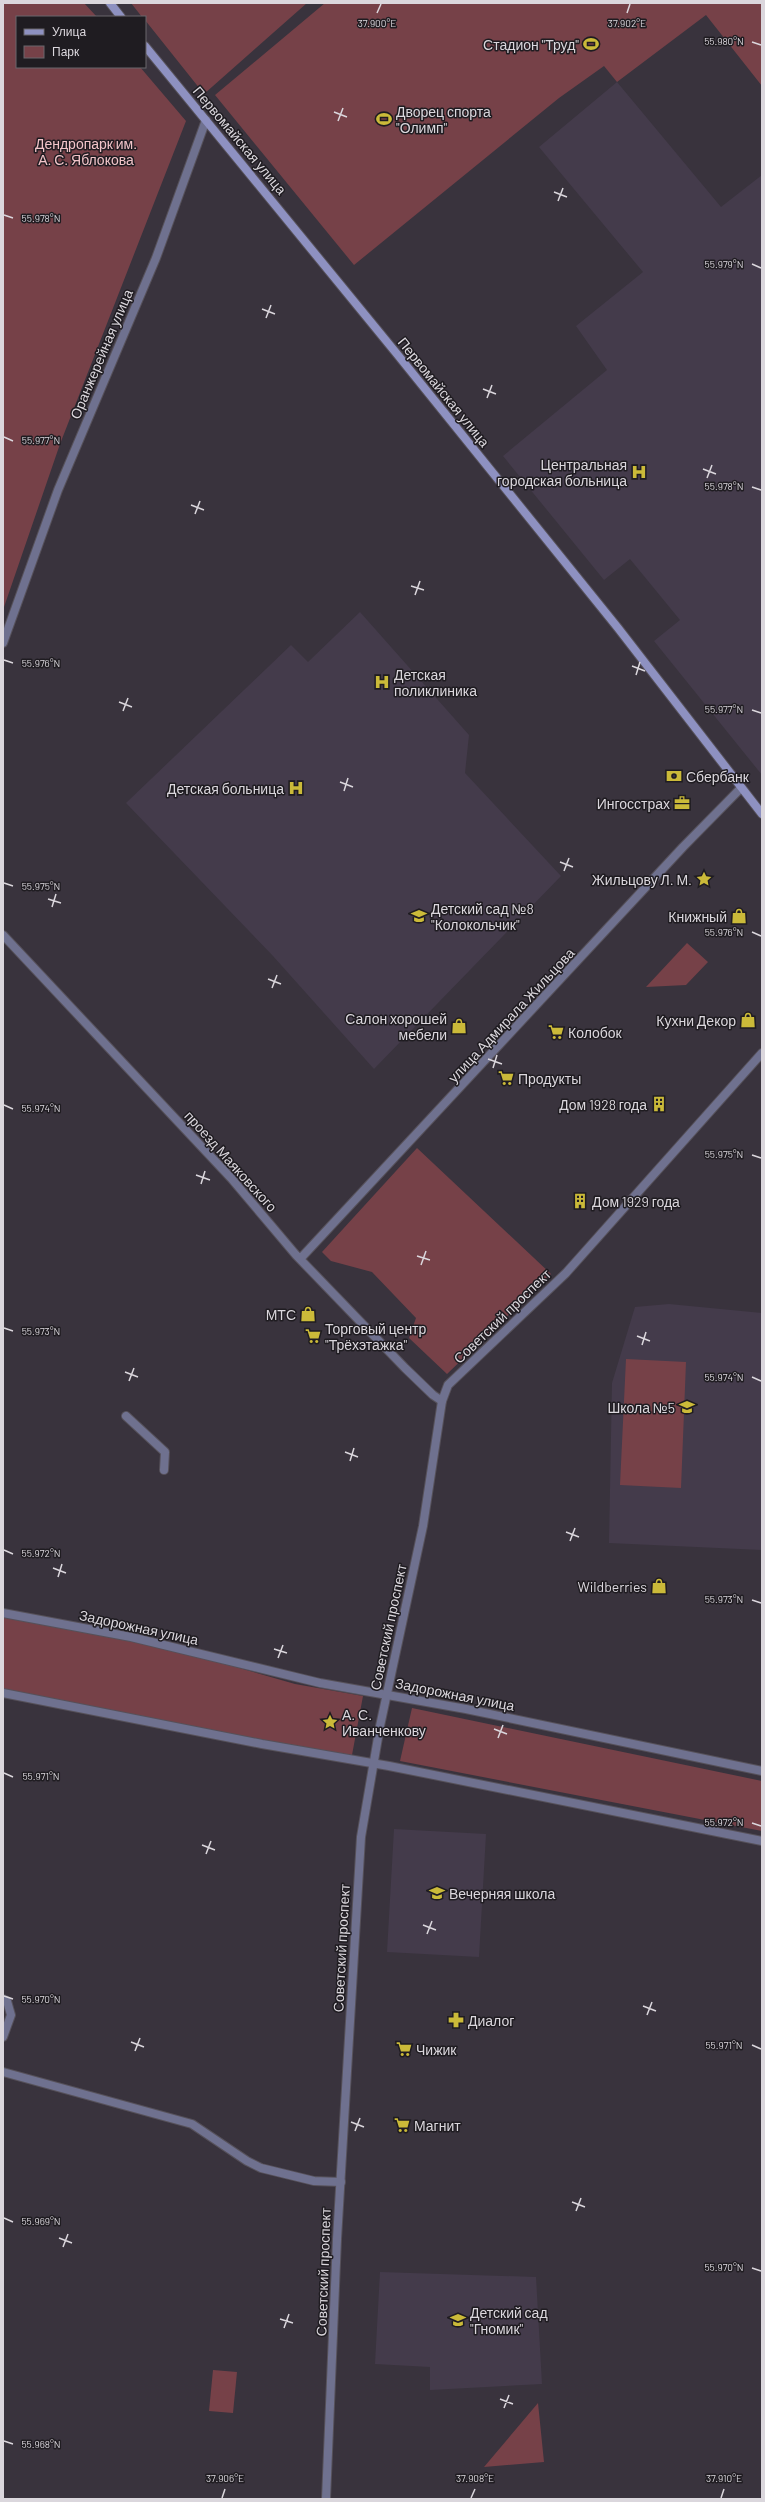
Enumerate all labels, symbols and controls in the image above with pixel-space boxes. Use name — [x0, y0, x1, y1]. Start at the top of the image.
legend — [16, 16, 146, 68]
text: 37.900°E — [358, 17, 396, 29]
text: 37.902°E — [608, 17, 646, 29]
text: Улица — [52, 24, 86, 39]
sports icon: Стадион "Труд" — [582, 35, 600, 53]
text: 55.980°N — [704, 35, 744, 47]
place label: Стадион "Труд" — [483, 36, 579, 53]
text: Парк — [52, 44, 80, 59]
street label: Первомайская улица — [190, 82, 290, 198]
place label: Дворец спорта "Олимп" — [396, 103, 491, 136]
sports icon: Дворец спорта "Олимп" — [375, 110, 393, 128]
park label: Дендропарк им. А. С. Яблокова — [35, 135, 137, 168]
text: 55.978°N — [22, 212, 60, 224]
text: 55.979°N — [705, 258, 743, 270]
street label: Оранжерейная улица — [66, 286, 136, 421]
street label: Первомайская улица — [395, 334, 494, 450]
text: 55.977°N — [22, 434, 60, 446]
place label: Центральная городская больница — [497, 456, 627, 489]
hospital icon: Центральная городская больница — [630, 463, 648, 481]
text: 55.978°N — [705, 480, 743, 492]
text: 55.976°N — [22, 657, 60, 669]
place label: Детская поликлиника — [394, 666, 477, 699]
hospital icon: Детская поликлиника — [373, 673, 391, 691]
text: 55.977°N — [705, 703, 743, 715]
bank icon: Сбербанк — [665, 767, 683, 785]
place label: Сбербанк — [686, 768, 750, 785]
hospital icon: Детская больница — [287, 779, 305, 797]
place label: Детская больница — [167, 780, 284, 797]
office icon: Ингосстрах — [673, 794, 691, 812]
place label: Ингосстрах — [597, 795, 670, 812]
place icon: Жильцову Л. М. — [695, 870, 713, 888]
place label: Жильцову Л. М. — [592, 871, 692, 888]
text: 55.975°N — [22, 880, 60, 892]
place label: Детский сад №8 "Колокольчик" — [431, 900, 534, 933]
school or university icon: Детский сад №8 "Колокольчик" — [410, 907, 428, 925]
shop icon: Книжный — [730, 907, 748, 925]
place label: Книжный — [668, 908, 727, 925]
text: 55.976°N — [705, 926, 743, 938]
street label: улица Адмирала Жильцова — [444, 944, 578, 1086]
place label: Салон хорошей мебели — [345, 1010, 447, 1043]
shop icon: Кухни Декор — [739, 1011, 757, 1029]
place label: Кухни Декор — [656, 1012, 736, 1029]
shop icon: Салон хорошей мебели — [450, 1017, 468, 1035]
supermarket icon: Колобок — [547, 1023, 565, 1041]
place label: Колобок — [568, 1024, 623, 1041]
supermarket icon: Продукты — [497, 1069, 515, 1087]
place label: Продукты — [518, 1070, 581, 1087]
building icon: Дом 1928 года — [650, 1095, 668, 1113]
place label: Дом 1928 года — [559, 1096, 647, 1113]
text: 55.974°N — [21, 1102, 61, 1114]
street label: проезд Маяковского — [181, 1107, 281, 1215]
text: 55.975°N — [705, 1148, 743, 1160]
building icon: Дом 1929 года — [571, 1192, 589, 1210]
place label: Дом 1929 года — [592, 1193, 680, 1210]
street label: Советский проспект — [450, 1265, 555, 1367]
shop icon: МТС — [299, 1305, 317, 1323]
place label: МТС — [266, 1306, 296, 1323]
place label: Торговый центр "Трёхэтажка" — [325, 1320, 427, 1353]
text: 55.973°N — [22, 1325, 60, 1337]
supermarket icon: Торговый центр "Трёхэтажка" — [304, 1327, 322, 1345]
text: 55.974°N — [704, 1371, 744, 1383]
school or university icon: Школа №5 — [678, 1398, 696, 1416]
place label: Школа №5 — [607, 1399, 675, 1416]
text: 55.972°N — [22, 1547, 60, 1559]
street label: Советский проспект — [366, 1562, 410, 1692]
shop icon: Wildberries — [650, 1577, 668, 1595]
place label: Wildberries — [577, 1578, 647, 1595]
text: 55.973°N — [705, 1593, 743, 1605]
street label: Задорожная улица — [78, 1606, 200, 1648]
street label: Задорожная улица — [394, 1674, 516, 1714]
place label: А. С. Иванченкову — [342, 1706, 426, 1739]
place icon: А. С. Иванченкову — [321, 1713, 339, 1731]
text: 55.971°N — [22, 1770, 60, 1782]
text: 55.972°N — [705, 1816, 743, 1828]
street label: Советский проспект — [329, 1883, 353, 2013]
school or university icon: Вечерняя школа — [428, 1884, 446, 1902]
place label: Вечерняя школа — [449, 1885, 555, 1902]
text: 55.970°N — [21, 1993, 61, 2005]
pharmacy icon: Диалог — [447, 2011, 465, 2029]
place label: Диалог — [468, 2012, 514, 2029]
text: 55.971°N — [705, 2039, 743, 2051]
supermarket icon: Чижик — [395, 2040, 413, 2058]
place label: Чижик — [416, 2041, 457, 2058]
supermarket icon: Магнит — [393, 2116, 411, 2134]
place label: Магнит — [414, 2117, 461, 2134]
street label: Советский проспект — [312, 2207, 334, 2337]
text: 55.969°N — [21, 2215, 61, 2227]
text: 55.970°N — [704, 2261, 744, 2273]
place label: Детский сад "Гномик" — [470, 2304, 548, 2337]
school or university icon: Детский сад "Гномик" — [449, 2311, 467, 2329]
text: 55.968°N — [21, 2438, 61, 2450]
text: 37.906°E — [206, 2472, 244, 2484]
text: 37.908°E — [456, 2472, 494, 2484]
text: 37.910°E — [706, 2472, 742, 2484]

